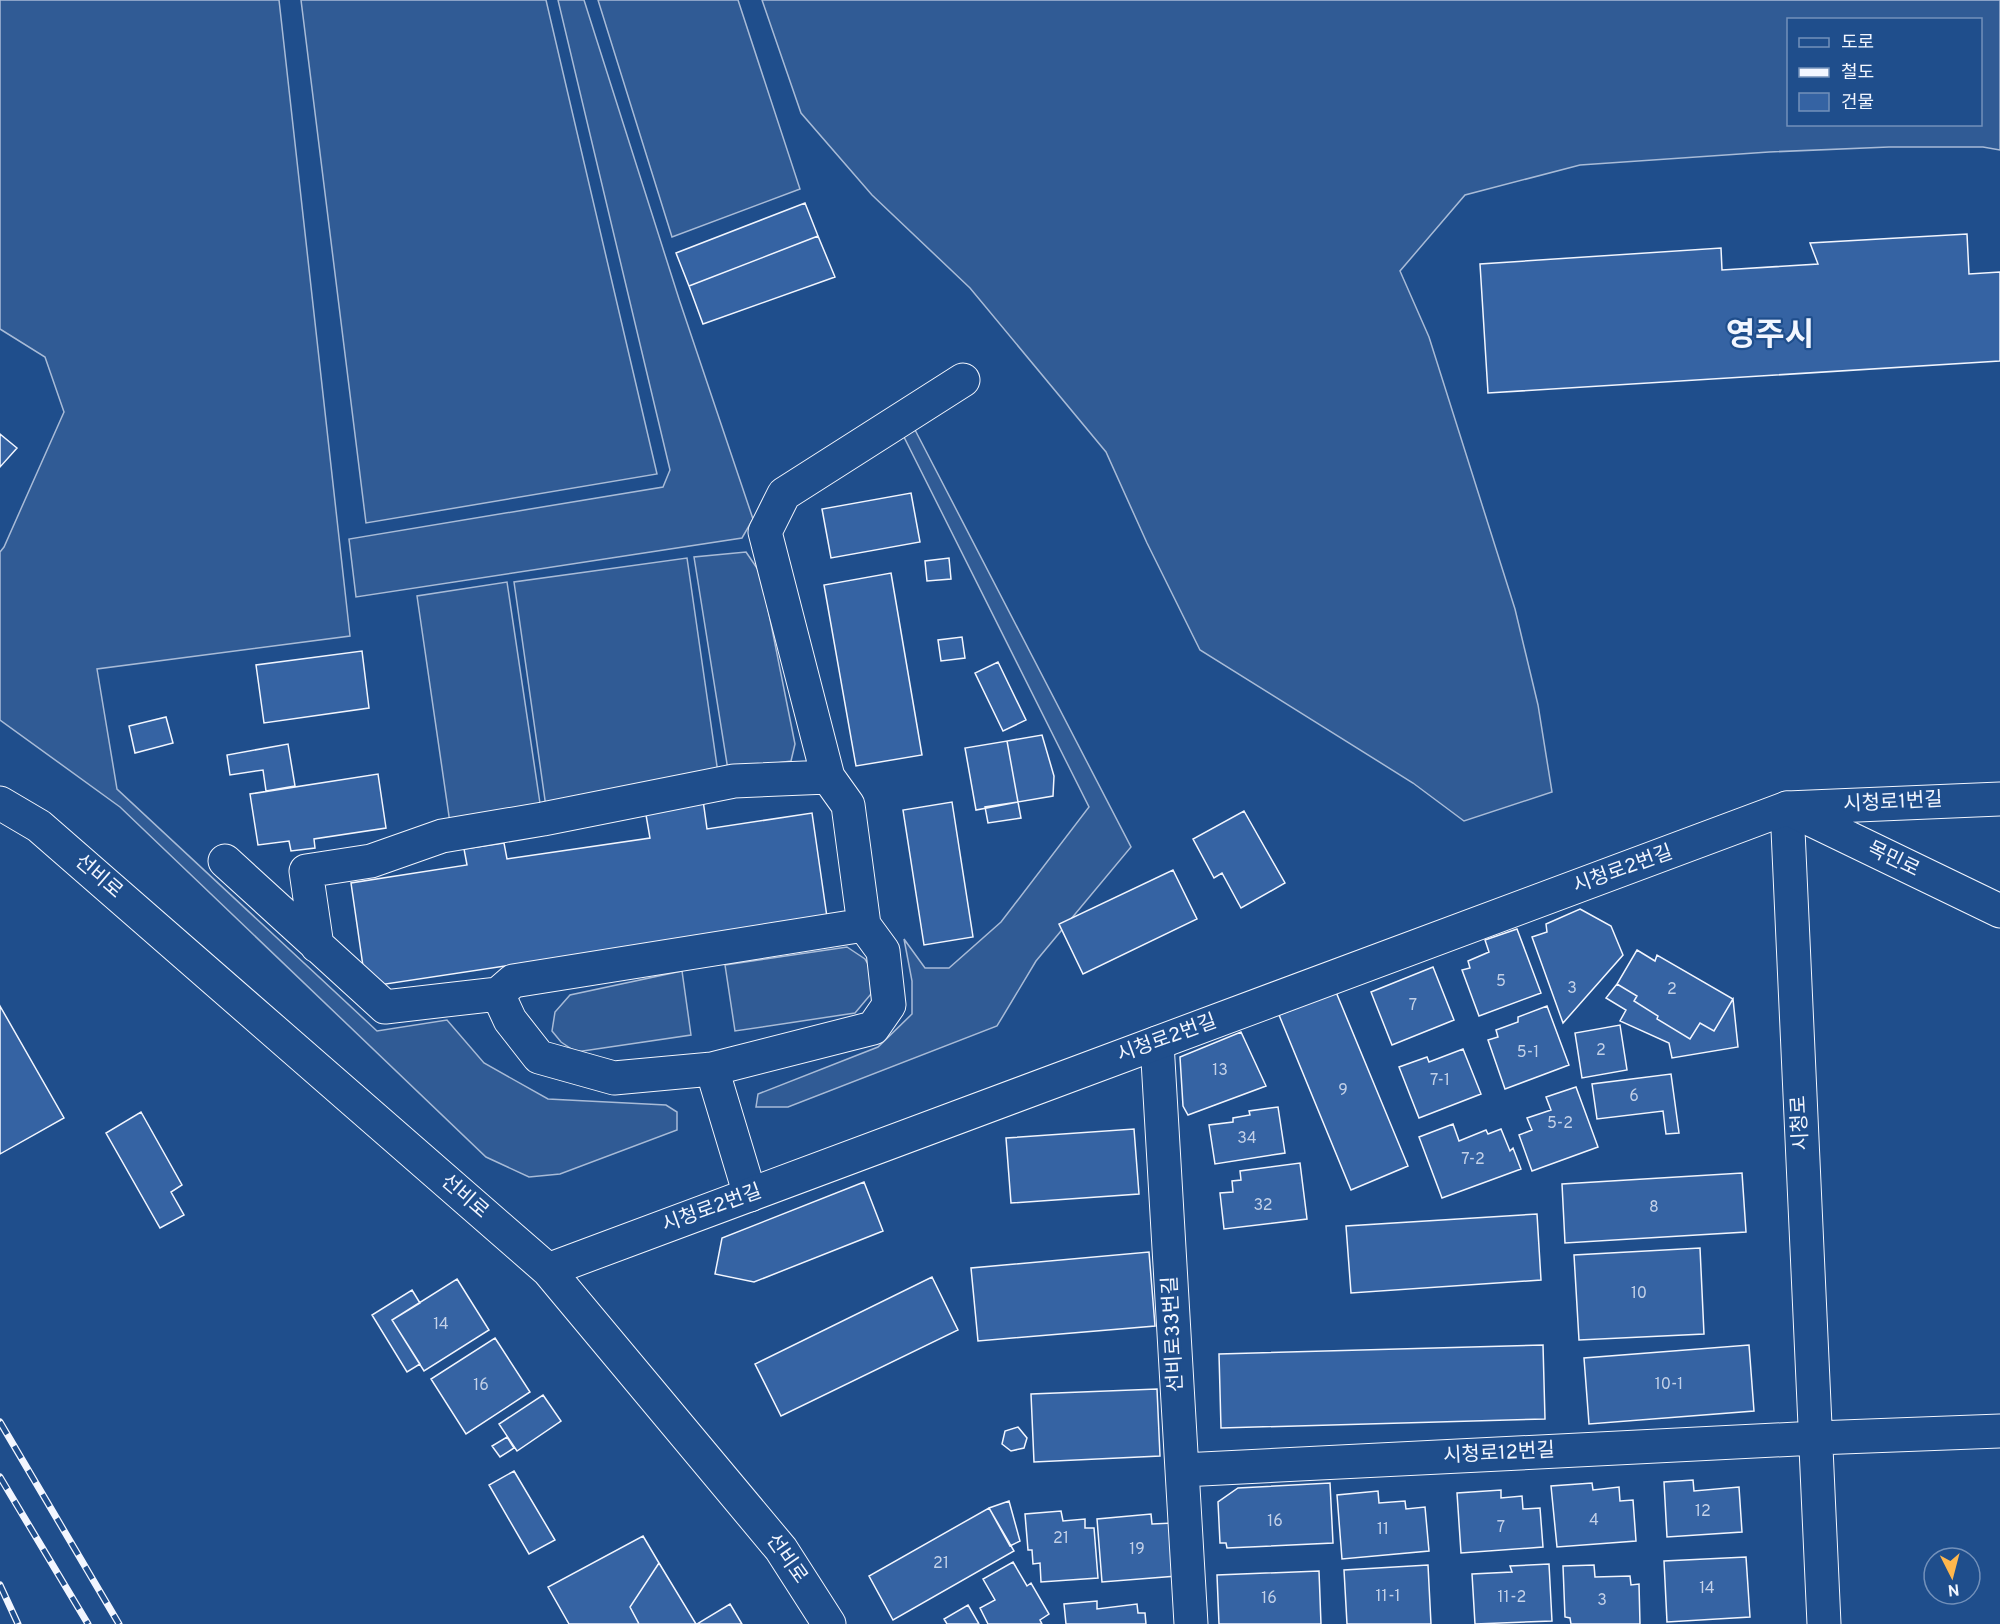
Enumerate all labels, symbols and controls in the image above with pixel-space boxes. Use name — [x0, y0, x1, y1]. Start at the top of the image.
legend — [1787, 18, 1982, 126]
text: 도로 — [1841, 32, 1874, 55]
text: 철도 — [1841, 62, 1874, 85]
text: 건물 — [1841, 92, 1874, 115]
district label: 영주시 — [1726, 317, 1814, 357]
street label: 시청로1번길 — [1843, 787, 1943, 819]
street label: 목민로 — [1862, 836, 1924, 884]
street label: 시청로2번길 — [1570, 840, 1676, 900]
street label: 선비로 — [69, 849, 127, 905]
house number: 5 — [1496, 972, 1506, 992]
house number: 3 — [1567, 979, 1577, 999]
house number: 2 — [1667, 980, 1677, 1000]
house number: 7 — [1409, 996, 1417, 1016]
street label: 시청로2번길 — [1114, 1009, 1220, 1069]
house number: 2 — [1596, 1041, 1606, 1061]
house number: 5-1 — [1517, 1043, 1539, 1063]
house number: 13 — [1212, 1061, 1228, 1081]
house number: 7-1 — [1430, 1071, 1450, 1091]
house number: 9 — [1338, 1081, 1348, 1101]
house number: 6 — [1629, 1087, 1639, 1107]
street label: 시청로 — [1787, 1095, 1815, 1151]
house number: 5-2 — [1547, 1114, 1573, 1134]
house number: 34 — [1237, 1129, 1257, 1149]
house number: 7-2 — [1461, 1150, 1485, 1170]
street label: 선비로 — [435, 1169, 493, 1225]
street label: 시청로2번길 — [659, 1179, 765, 1239]
house number: 32 — [1253, 1196, 1273, 1216]
house number: 8 — [1649, 1198, 1659, 1218]
street label: 선비로33번길 — [1158, 1275, 1190, 1393]
house number: 10 — [1631, 1284, 1647, 1304]
house number: 14 — [433, 1315, 449, 1335]
house number: 10-1 — [1655, 1375, 1683, 1395]
house number: 16 — [473, 1376, 489, 1396]
street label: 시청로12번길 — [1443, 1438, 1555, 1470]
house number: 12 — [1695, 1502, 1711, 1522]
house number: 4 — [1589, 1511, 1599, 1531]
house number: 16 — [1267, 1512, 1283, 1532]
house number: 7 — [1497, 1518, 1505, 1538]
house number: 11 — [1377, 1520, 1389, 1540]
street label: 선비로 — [760, 1529, 812, 1589]
house number: 21 — [1053, 1529, 1069, 1549]
house number: 19 — [1129, 1540, 1145, 1560]
north arrow — [1922, 1546, 1982, 1606]
house number: 21 — [933, 1554, 949, 1574]
text: N — [1947, 1578, 1960, 1599]
house number: 14 — [1699, 1579, 1715, 1599]
house number: 11-1 — [1375, 1587, 1401, 1607]
house number: 11-2 — [1498, 1588, 1526, 1608]
house number: 16 — [1261, 1589, 1277, 1609]
house number: 3 — [1597, 1591, 1607, 1611]

